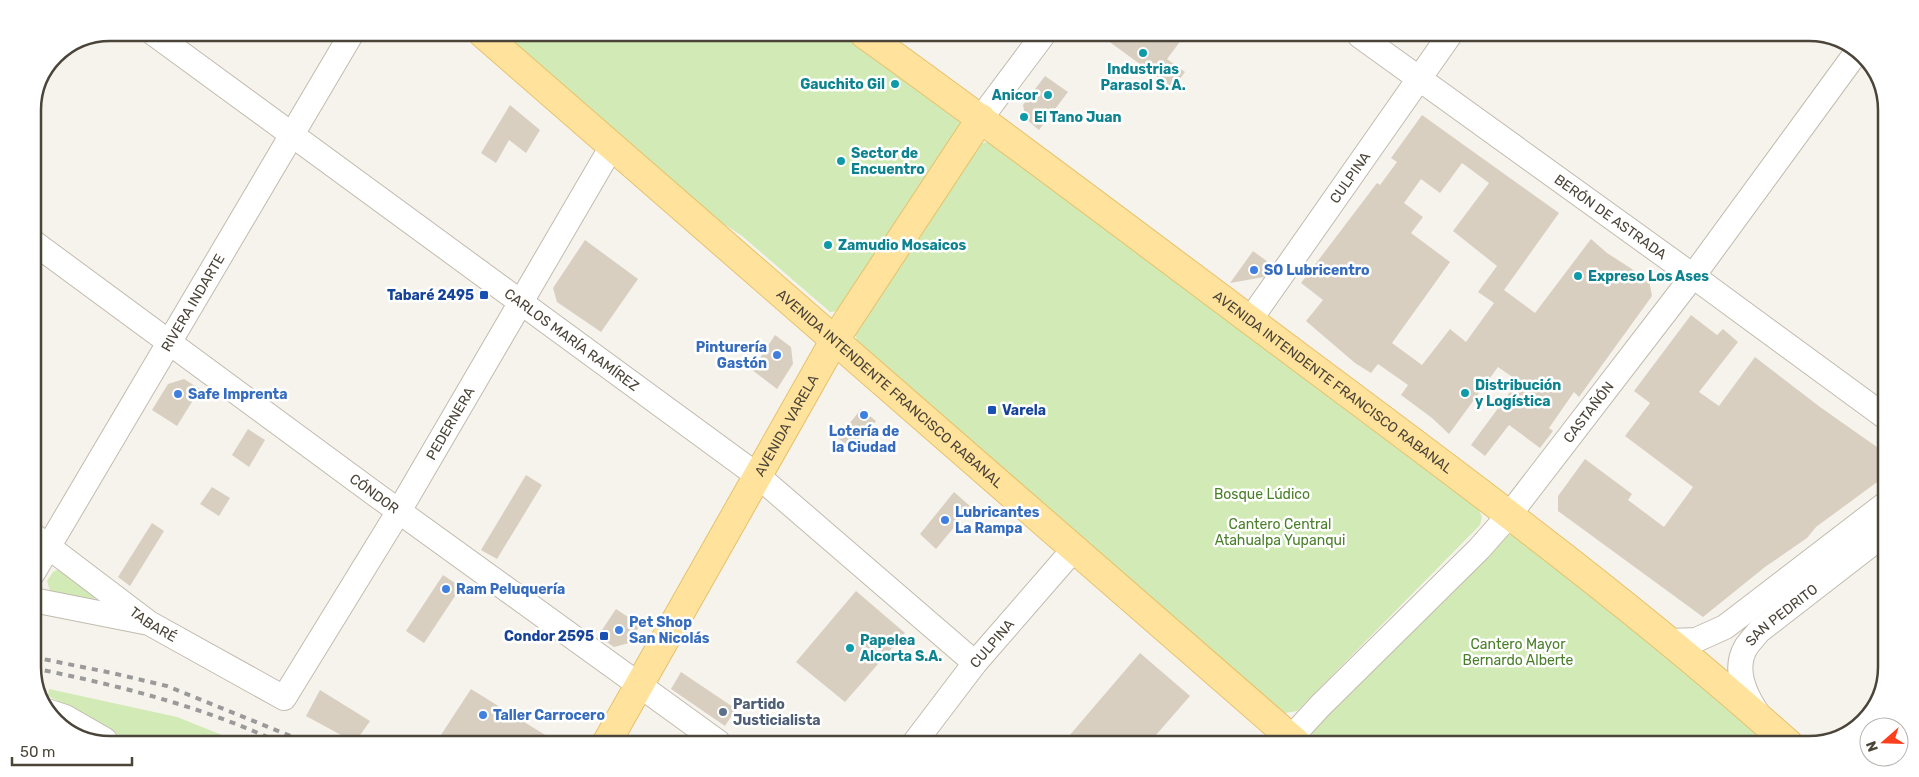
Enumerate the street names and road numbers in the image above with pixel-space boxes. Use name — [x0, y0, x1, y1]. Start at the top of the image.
street label: CULPINA — [1326, 148, 1374, 207]
street label: BERÓN DE ASTRADA — [1551, 171, 1670, 264]
street label: RIVERA INDARTE — [158, 251, 229, 355]
street label: CARLOS MARÍA RAMÍREZ — [501, 285, 642, 395]
street label: AVENIDA INTENDENTE FRANCISCO RABANAL — [773, 286, 1006, 492]
street label: AVENIDA INTENDENTE FRANCISCO RABANAL — [1210, 287, 1456, 478]
street label: AVENIDA VARELA — [751, 371, 823, 479]
street label: CASTAÑÓN — [1560, 378, 1618, 446]
street label: PEDERNERA — [423, 384, 479, 463]
street label: CÓNDOR — [346, 470, 402, 517]
street label: SAN PEDRITO — [1742, 581, 1821, 650]
street label: TABARÉ — [126, 603, 180, 646]
street label: CULPINA — [967, 616, 1018, 672]

